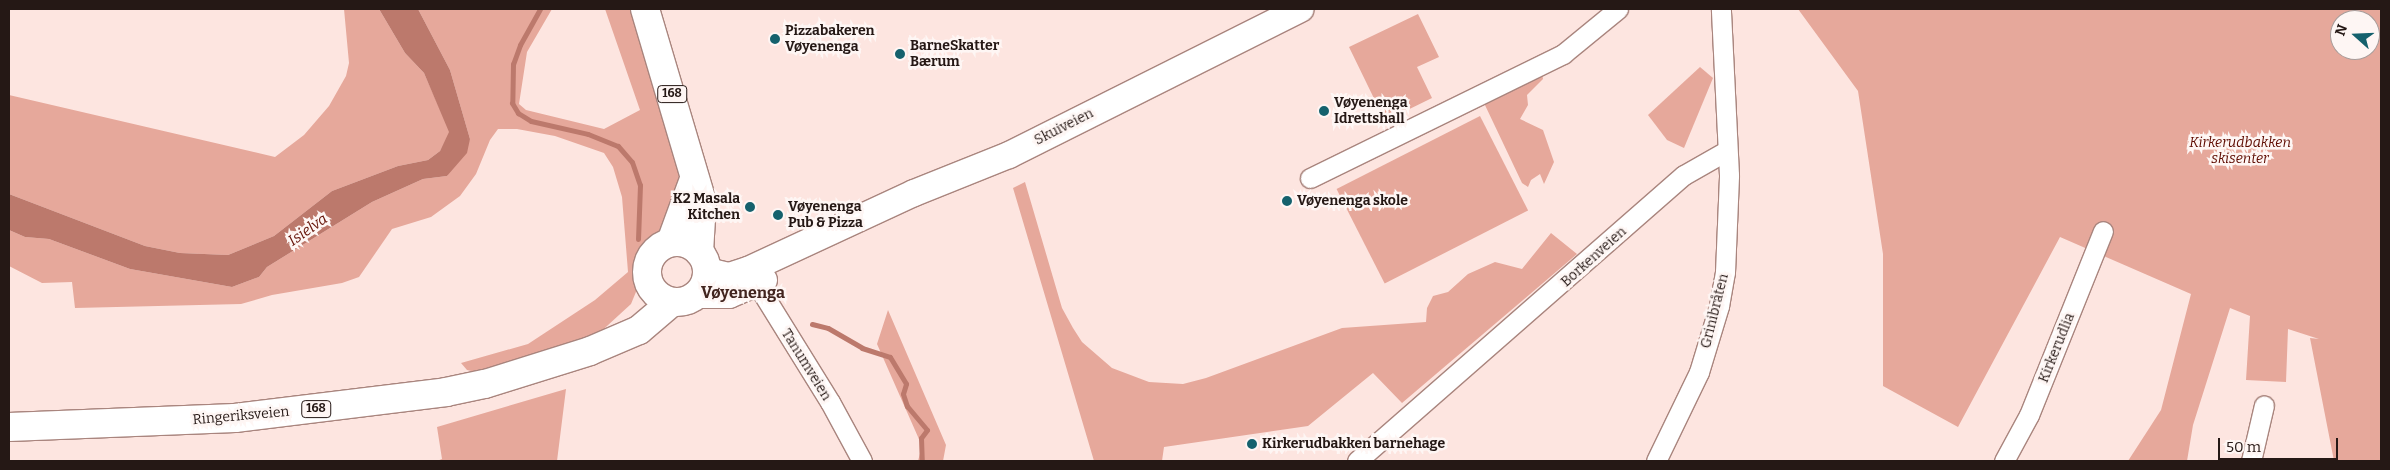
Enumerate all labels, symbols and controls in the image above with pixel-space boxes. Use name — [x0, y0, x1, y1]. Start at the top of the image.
north arrow — [2330, 10, 2380, 60]
text: N — [2332, 22, 2351, 38]
place label: Pizzabakeren Vøyenenga — [785, 23, 875, 56]
marker: Pizzabakeren Vøyenenga — [769, 33, 781, 45]
place label: BarneSkatter Bærum — [910, 38, 999, 70]
marker: BarneSkatter Bærum — [894, 48, 906, 60]
road number: 168 — [657, 85, 687, 104]
place label: Vøyenenga Idrettshall — [1334, 95, 1408, 128]
street label: Skuiveien — [1032, 105, 1096, 149]
marker: Vøyenenga Idrettshall — [1318, 105, 1330, 117]
park label: Kirkerudbakken skisenter — [2189, 135, 2291, 168]
place label: K2 Masala Kitchen — [673, 191, 740, 223]
place label: Vøyenenga skole — [1297, 193, 1408, 209]
marker: Vøyenenga skole — [1281, 195, 1293, 207]
place label: Vøyenenga Pub & Pizza — [788, 199, 863, 232]
marker: K2 Masala Kitchen — [744, 201, 756, 213]
marker: Vøyenenga Pub & Pizza — [772, 209, 784, 221]
water label: Isielva — [285, 210, 331, 250]
street label: Borkenveien — [1558, 223, 1630, 291]
street label: Grinibråten — [1698, 272, 1732, 350]
district label: Vøyenenga — [701, 283, 785, 303]
street label: Kirkerudlia — [2035, 311, 2079, 385]
street label: Tanumveien — [777, 326, 835, 404]
road number: 168 — [301, 399, 331, 418]
street label: Ringeriksveien — [192, 403, 290, 429]
scale bar — [2220, 428, 2340, 460]
place label: Kirkerudbakken barnehage — [1262, 436, 1445, 452]
marker: Kirkerudbakken barnehage — [1246, 438, 1258, 450]
text: 50 m — [2226, 438, 2261, 456]

